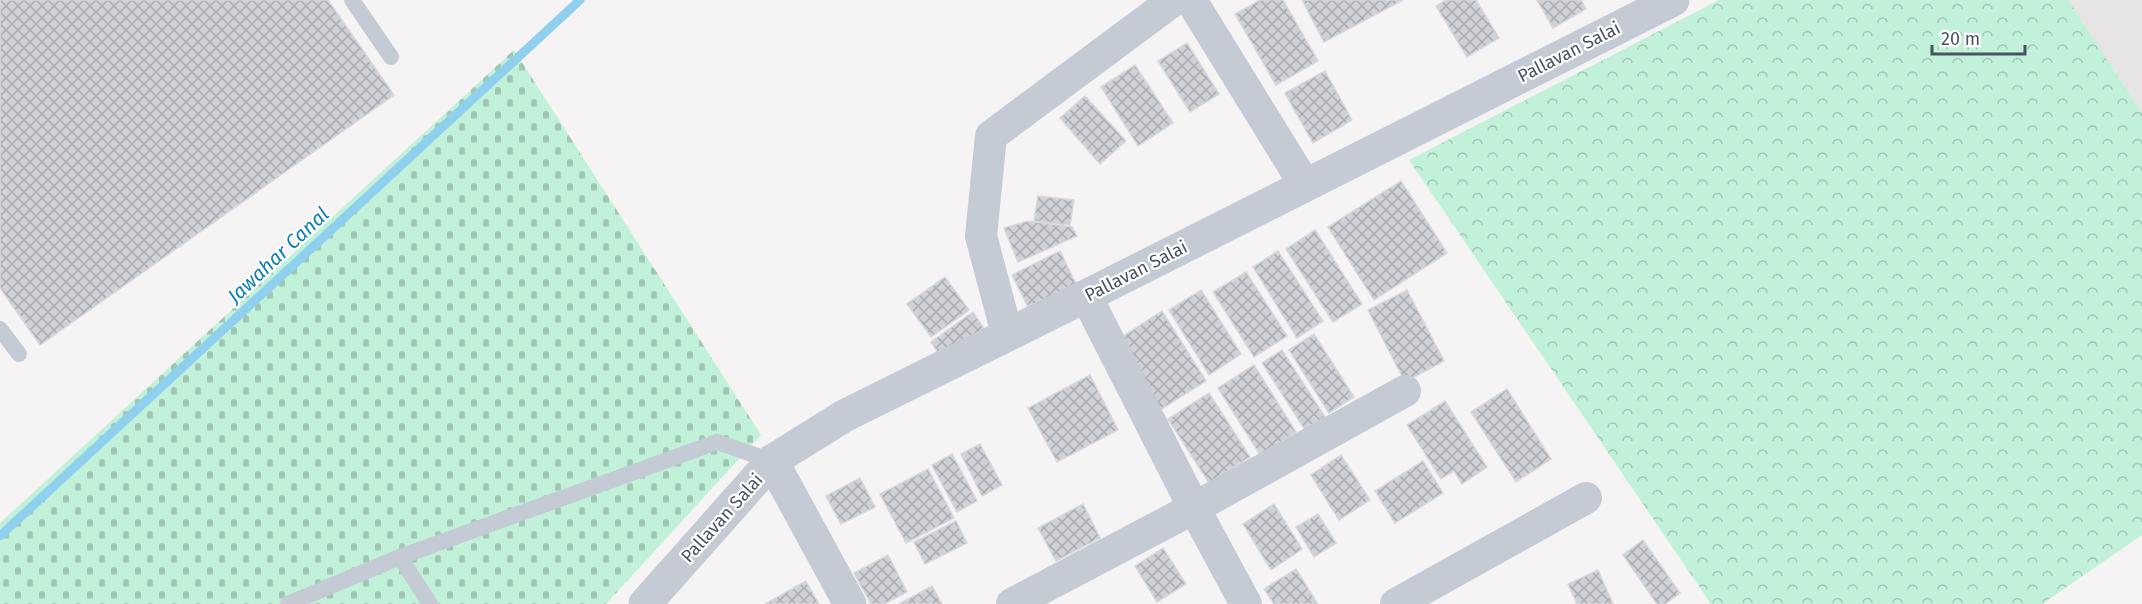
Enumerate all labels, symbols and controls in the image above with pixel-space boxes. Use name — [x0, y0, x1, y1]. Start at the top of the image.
street label: Pallavan Salai — [1514, 17, 1624, 87]
scale bar — [1932, 18, 2025, 56]
text: 20 m — [1941, 28, 1980, 50]
water label: Jawahar Canal — [222, 202, 334, 309]
street label: Pallavan Salai — [1081, 236, 1191, 306]
street label: Pallavan Salai — [676, 469, 768, 567]

